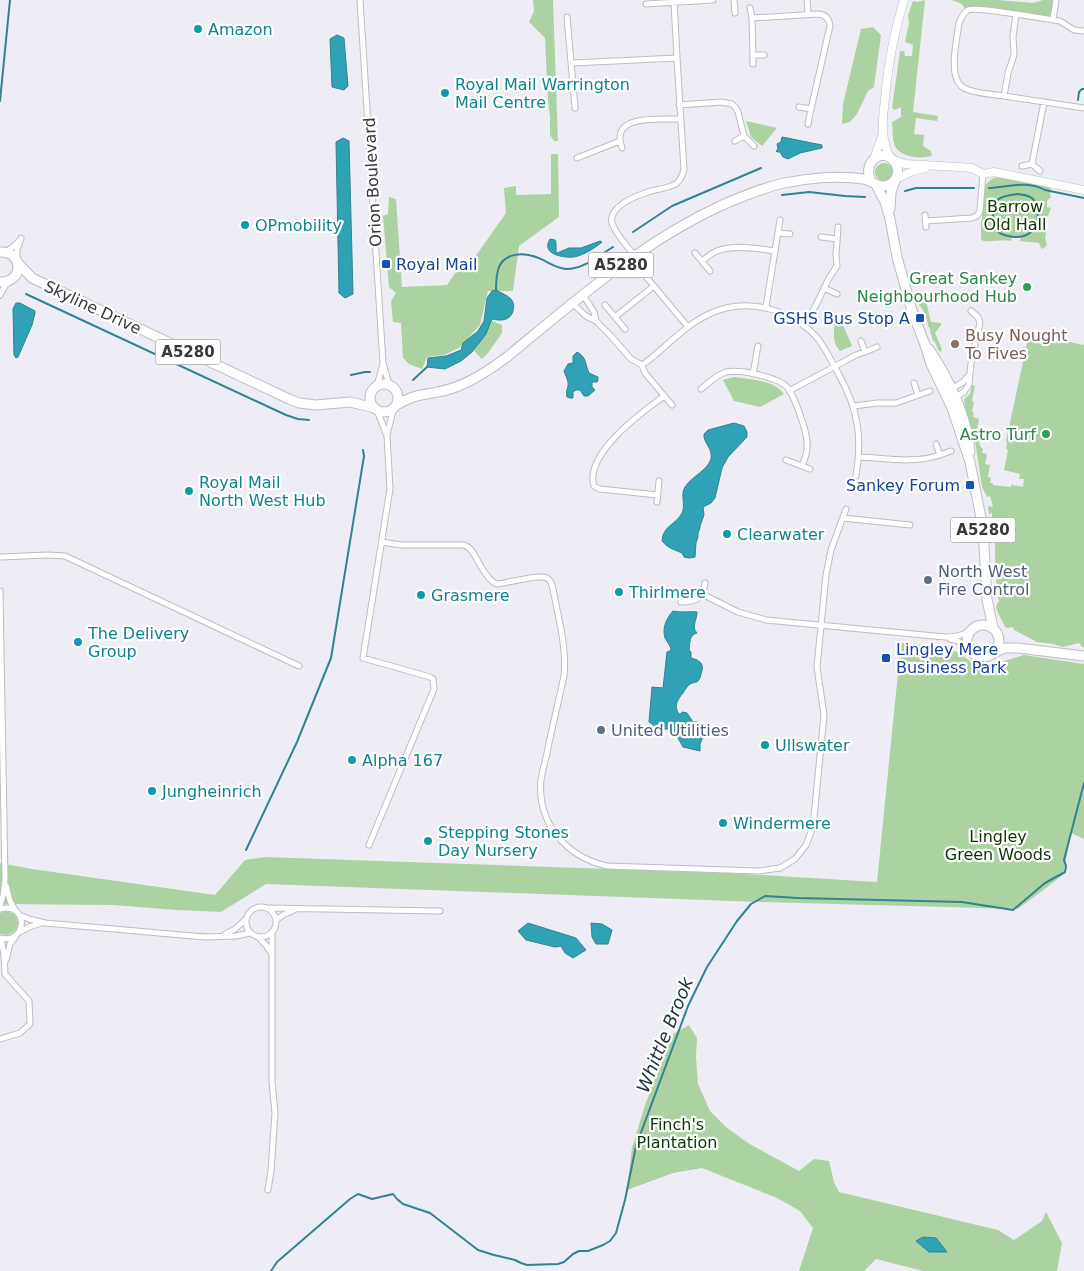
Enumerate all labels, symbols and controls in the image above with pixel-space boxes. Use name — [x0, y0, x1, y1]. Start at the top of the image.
place label: Amazon — [208, 20, 273, 39]
marker: Amazon — [192, 23, 204, 35]
place label: Royal Mail Warrington Mail Centre — [455, 75, 630, 112]
marker: Royal Mail Warrington Mail Centre — [439, 87, 451, 99]
street label: Orion Boulevard — [360, 117, 385, 247]
park label: Barrow Old Hall — [983, 197, 1047, 234]
place label: OPmobility — [255, 216, 342, 235]
marker: OPmobility — [239, 219, 251, 231]
road number: A5280 — [588, 252, 654, 278]
place label: Royal Mail — [396, 255, 478, 274]
marker: Royal Mail — [380, 258, 392, 270]
place label: Great Sankey Neighbourhood Hub — [857, 269, 1017, 306]
street label: Skyline Drive — [41, 277, 144, 338]
marker: Great Sankey Neighbourhood Hub — [1021, 281, 1033, 293]
place label: GSHS Bus Stop A — [773, 309, 910, 328]
marker: GSHS Bus Stop A — [914, 312, 926, 324]
place label: Busy Nought To Fives — [964, 326, 1067, 363]
marker: Busy Nought To Fives — [949, 338, 961, 350]
road number: A5280 — [156, 340, 220, 364]
place label: Astro Turf — [960, 425, 1036, 444]
marker: Astro Turf — [1040, 428, 1052, 440]
place label: Royal Mail North West Hub — [199, 473, 326, 510]
place label: Sankey Forum — [846, 476, 960, 495]
marker: Sankey Forum — [964, 479, 976, 491]
marker: Royal Mail North West Hub — [183, 485, 195, 497]
road number: A5280 — [950, 518, 1016, 542]
place label: Clearwater — [737, 525, 825, 544]
marker: Clearwater — [721, 528, 733, 540]
place label: North West Fire Control — [938, 562, 1029, 599]
marker: North West Fire Control — [922, 574, 934, 586]
place label: Thirlmere — [628, 583, 706, 602]
place label: Grasmere — [431, 586, 510, 605]
marker: Thirlmere — [613, 586, 625, 598]
marker: Grasmere — [415, 589, 427, 601]
place label: The Delivery Group — [87, 624, 189, 661]
marker: The Delivery Group — [72, 636, 84, 648]
place label: Lingley Mere Business Park — [896, 640, 1007, 677]
marker: Lingley Mere Business Park — [880, 652, 892, 664]
place label: United Utilities — [611, 721, 729, 740]
marker: United Utilities — [595, 724, 607, 736]
place label: Ullswater — [775, 736, 850, 755]
marker: Ullswater — [759, 739, 771, 751]
place label: Alpha 167 — [362, 751, 443, 770]
marker: Alpha 167 — [346, 754, 358, 766]
place label: Jungheinrich — [161, 782, 262, 801]
marker: Jungheinrich — [146, 785, 158, 797]
place label: Windermere — [733, 814, 831, 833]
marker: Windermere — [717, 817, 729, 829]
place label: Stepping Stones Day Nursery — [438, 823, 569, 860]
park label: Lingley Green Woods — [945, 827, 1051, 864]
marker: Stepping Stones Day Nursery — [422, 835, 434, 847]
water label: Whittle Brook — [632, 973, 698, 1095]
park label: Finch's Plantation — [637, 1115, 717, 1152]

